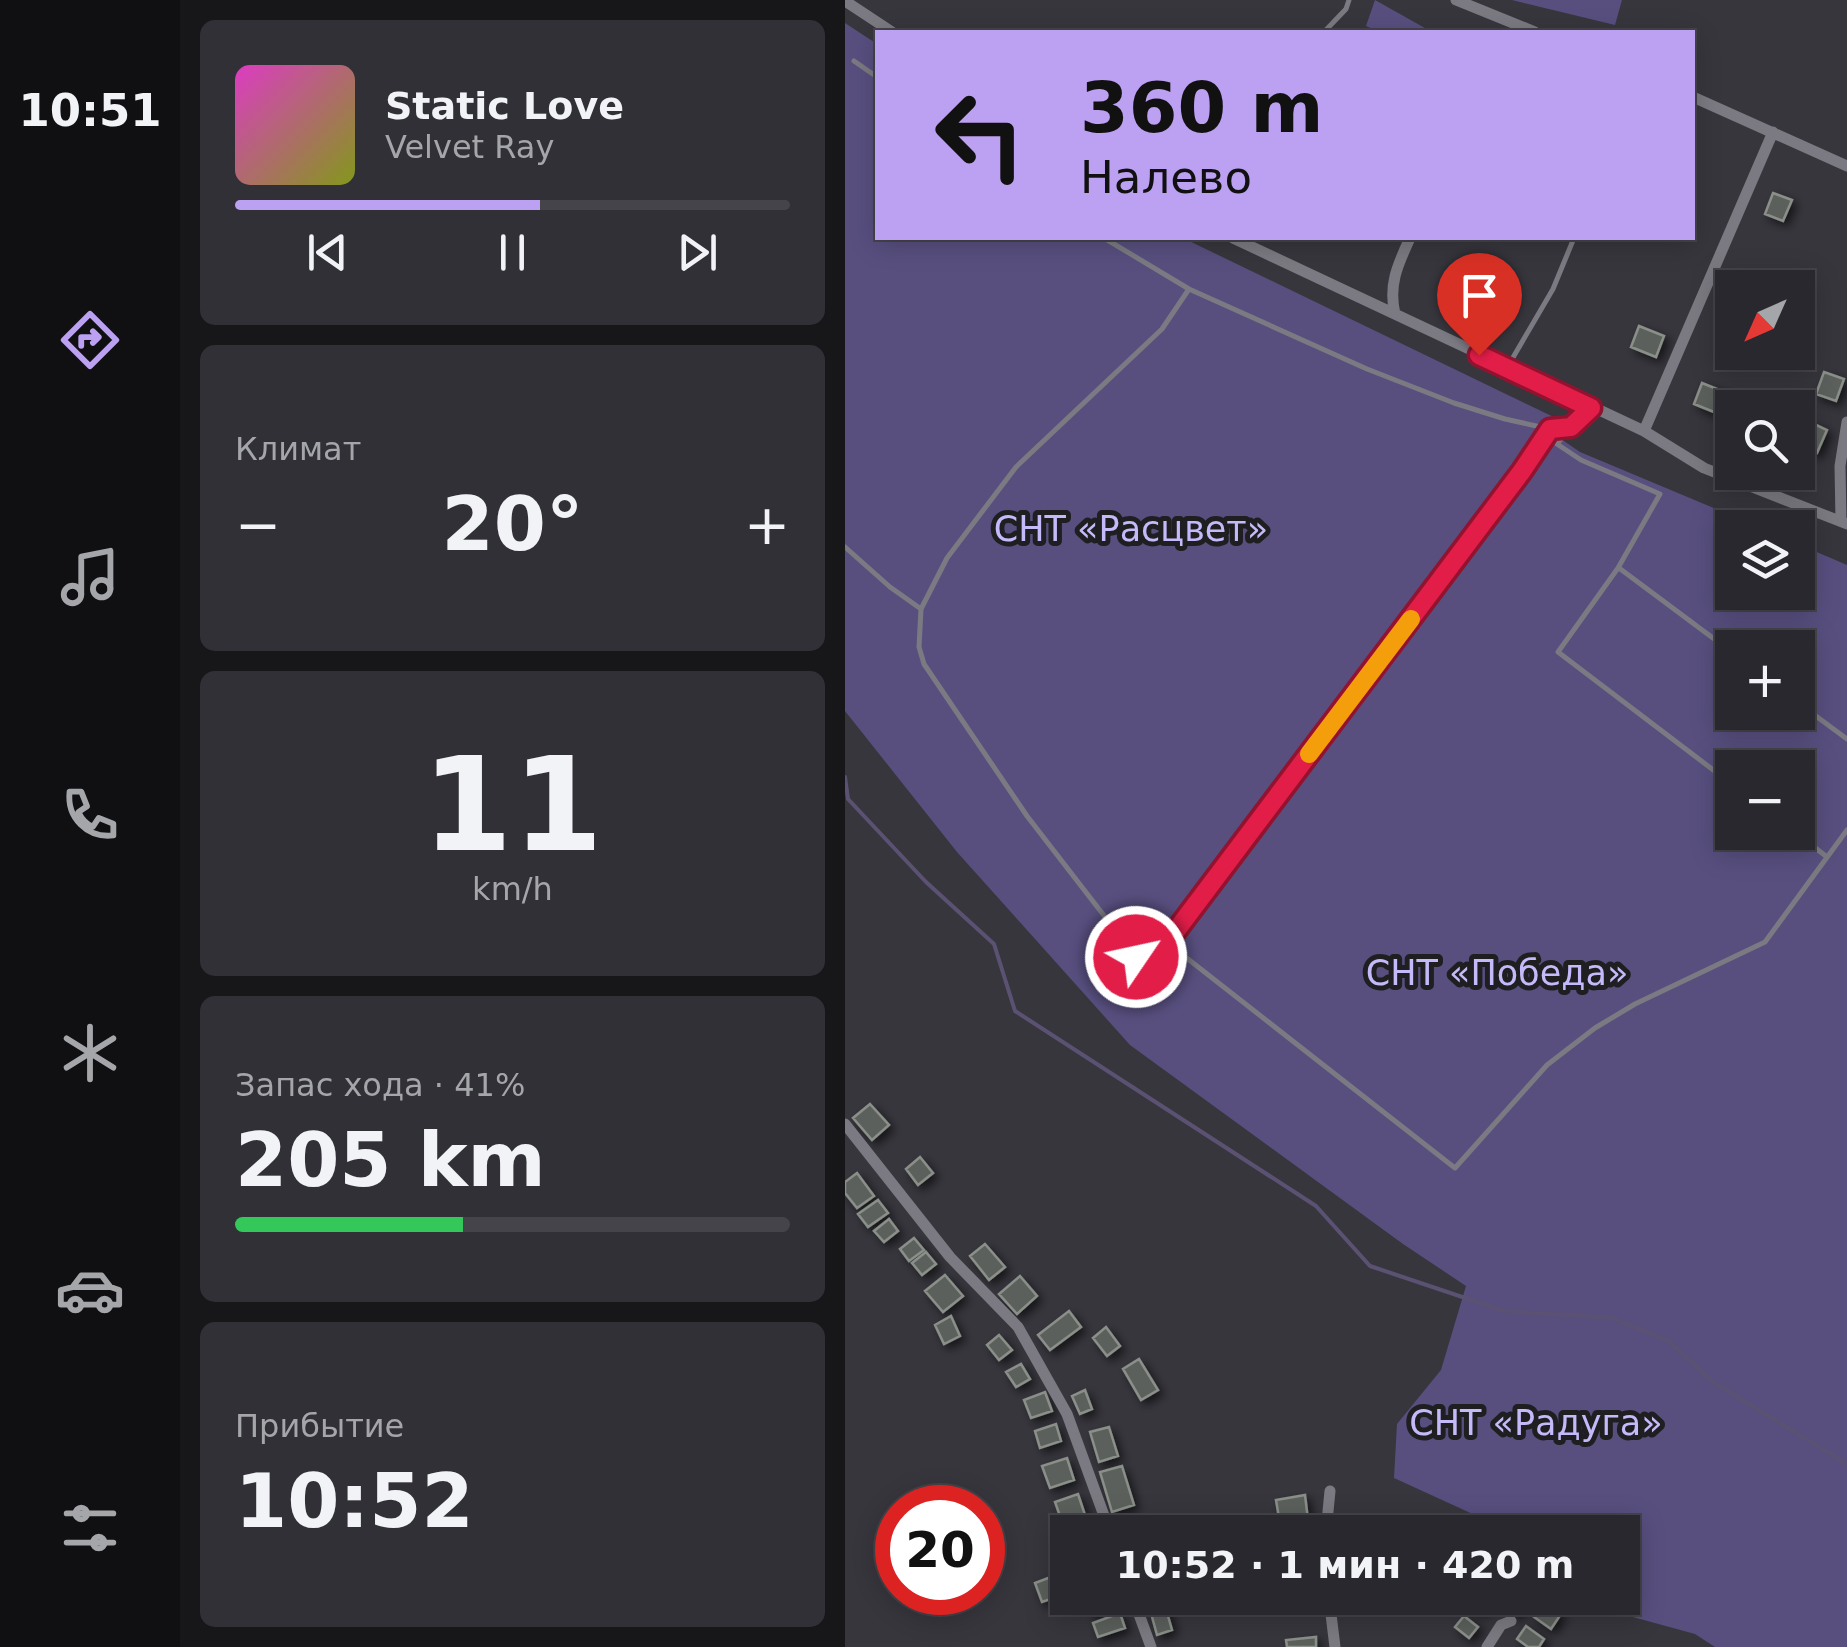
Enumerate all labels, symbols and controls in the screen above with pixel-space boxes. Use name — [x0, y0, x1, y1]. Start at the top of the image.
text: 360 m — [1080, 67, 1323, 149]
icon: left — [915, 70, 1045, 200]
text: 10:51 — [18, 84, 162, 137]
text: Static Love — [385, 84, 624, 128]
text: Velvet Ray — [385, 128, 554, 166]
text: Налево — [1080, 151, 1252, 204]
icon: previous — [300, 225, 355, 280]
icon: pause — [485, 225, 540, 280]
icon: next — [670, 225, 725, 280]
pin — [1437, 253, 1522, 356]
icon: arrive — [1452, 268, 1507, 323]
north arrow — [1715, 270, 1815, 370]
map controls — [1715, 270, 1815, 850]
icon: directions — [55, 305, 125, 375]
button: search — [1715, 390, 1815, 490]
text: Климат — [235, 430, 361, 468]
text: 20° — [442, 480, 583, 568]
text: − — [235, 493, 281, 557]
text: + — [744, 493, 790, 557]
park label: СНТ «Расцвет» — [994, 509, 1268, 549]
button: layers — [1715, 510, 1815, 610]
icon: music — [55, 542, 125, 612]
button: + — [1715, 630, 1815, 730]
text: 11 — [422, 729, 603, 881]
button: − — [1715, 750, 1815, 850]
icon: phone — [55, 780, 125, 850]
text: km/h — [472, 870, 553, 908]
position arrow — [1084, 905, 1188, 1009]
park label: СНТ «Победа» — [1366, 953, 1628, 993]
icon: climate — [55, 1018, 125, 1088]
text: Запас хода · 41% — [235, 1066, 525, 1104]
text: 205 km — [235, 1116, 546, 1204]
icon: car — [55, 1255, 125, 1325]
park label: СНТ «Радуга» — [1409, 1403, 1663, 1443]
text: Прибытие — [235, 1407, 404, 1445]
text: 10:52 — [235, 1457, 474, 1545]
speed limit sign: 20 — [875, 1485, 1005, 1615]
icon: filters — [55, 1493, 125, 1563]
text: 10:52 · 1 мин · 420 m — [1116, 1543, 1574, 1587]

